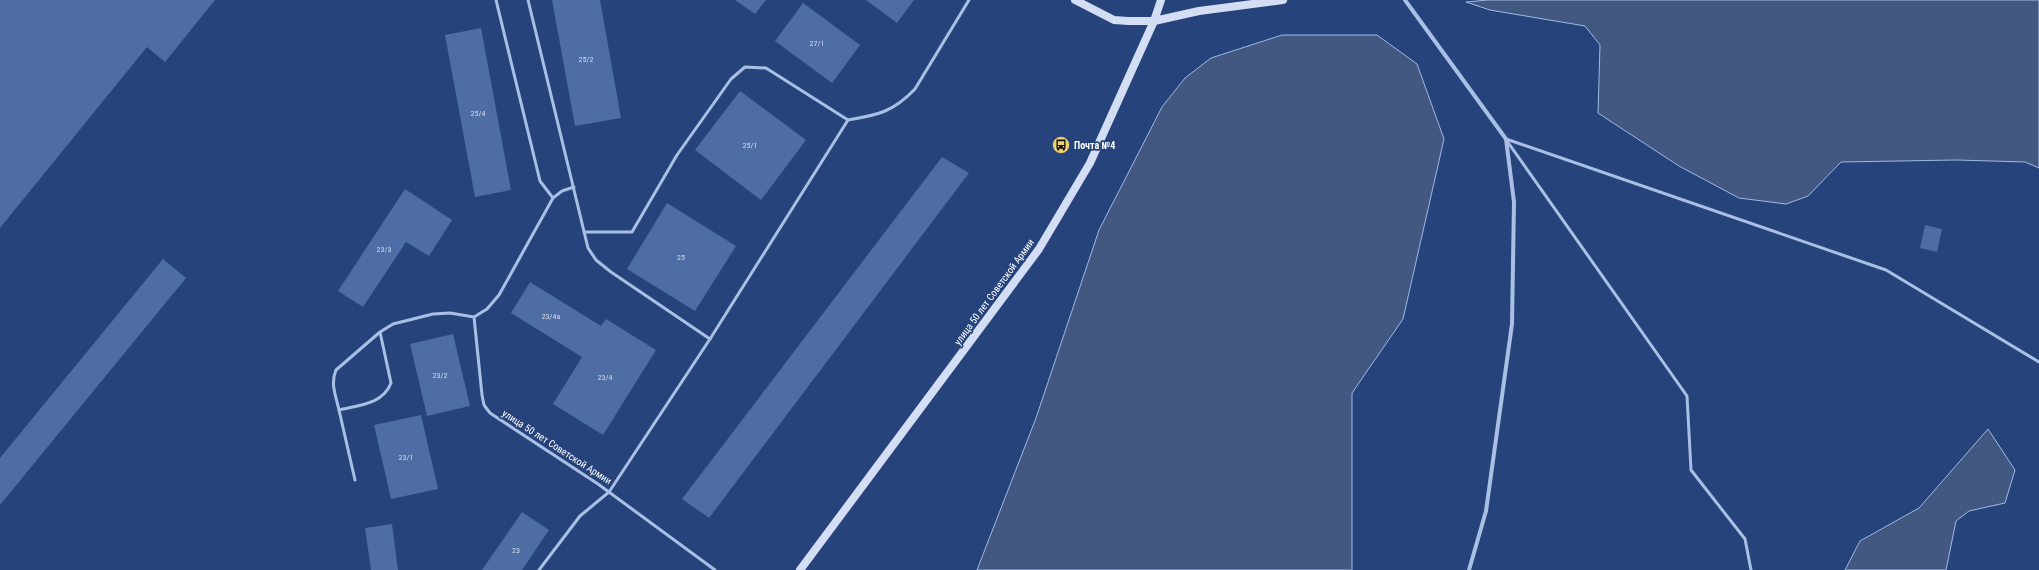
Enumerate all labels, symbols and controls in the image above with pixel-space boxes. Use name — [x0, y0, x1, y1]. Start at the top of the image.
house number: 27/1 — [810, 39, 824, 48]
house number: 25/2 — [579, 55, 593, 64]
house number: 25/4 — [471, 109, 485, 118]
bus stop icon: Почта №4 — [1051, 135, 1071, 155]
place label: Почта №4 — [1074, 140, 1115, 151]
house number: 25/1 — [743, 141, 757, 150]
street label: улица 50 лет Советской Армии — [952, 237, 1036, 347]
house number: 23/3 — [377, 245, 391, 254]
house number: 25 — [677, 253, 685, 262]
house number: 23/4а — [542, 312, 560, 321]
house number: 23/2 — [433, 371, 447, 380]
house number: 23/4 — [598, 373, 612, 382]
street label: улица 50 лет Советской Армии — [500, 407, 614, 487]
house number: 23/1 — [399, 453, 413, 462]
house number: 23 — [512, 546, 520, 555]

